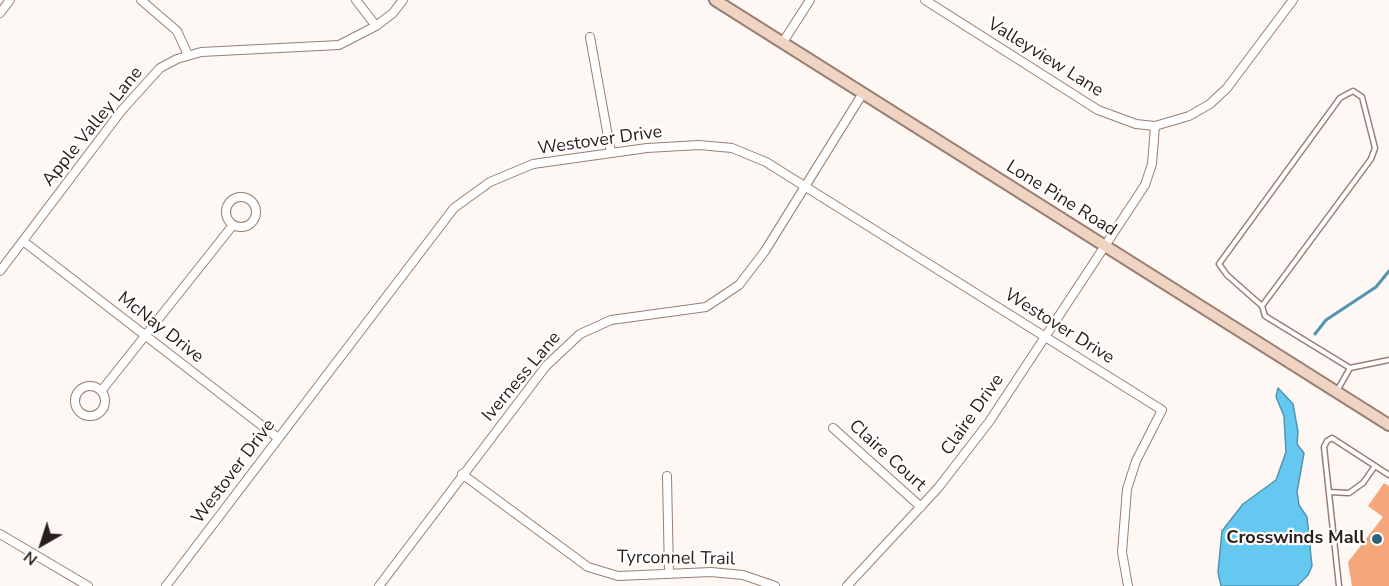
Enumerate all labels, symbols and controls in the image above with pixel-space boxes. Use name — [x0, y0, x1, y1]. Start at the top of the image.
street label: Valleyview Lane — [983, 14, 1107, 102]
street label: Apple Valley Lane — [38, 63, 148, 191]
street label: Westover Drive — [536, 122, 664, 160]
street label: Lone Pine Road — [1002, 156, 1120, 242]
street label: Westover Drive — [1000, 285, 1118, 369]
street label: McNay Drive — [113, 288, 207, 368]
street label: Iverness Lane — [478, 328, 566, 426]
street label: Claire Drive — [937, 370, 1009, 460]
street label: Westover Drive — [188, 415, 280, 529]
street label: Claire Court — [844, 416, 930, 496]
north arrow — [12, 514, 72, 574]
place label: Crosswinds Mall — [1226, 528, 1365, 550]
marker: Crosswinds Mall — [1370, 532, 1384, 546]
text: N — [19, 546, 42, 570]
street label: Tyrconnel Trail — [617, 547, 735, 571]

